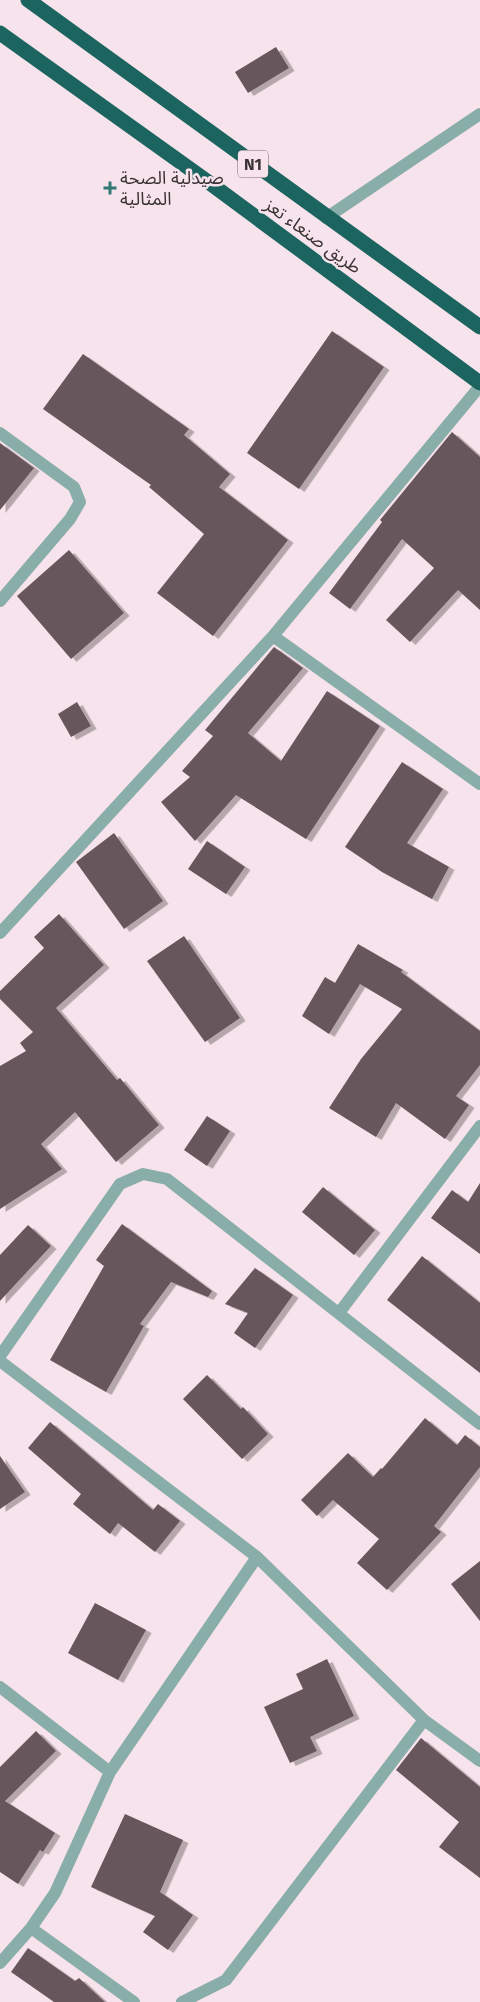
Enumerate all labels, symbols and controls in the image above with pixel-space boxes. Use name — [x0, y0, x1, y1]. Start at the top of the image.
road number: N1 — [238, 150, 268, 178]
place label: صيدلية الصحة المثالية — [120, 167, 224, 210]
marker: صيدلية الصحة المثالية — [104, 182, 116, 194]
street label: طريق صنعاء تعز — [259, 193, 366, 279]

